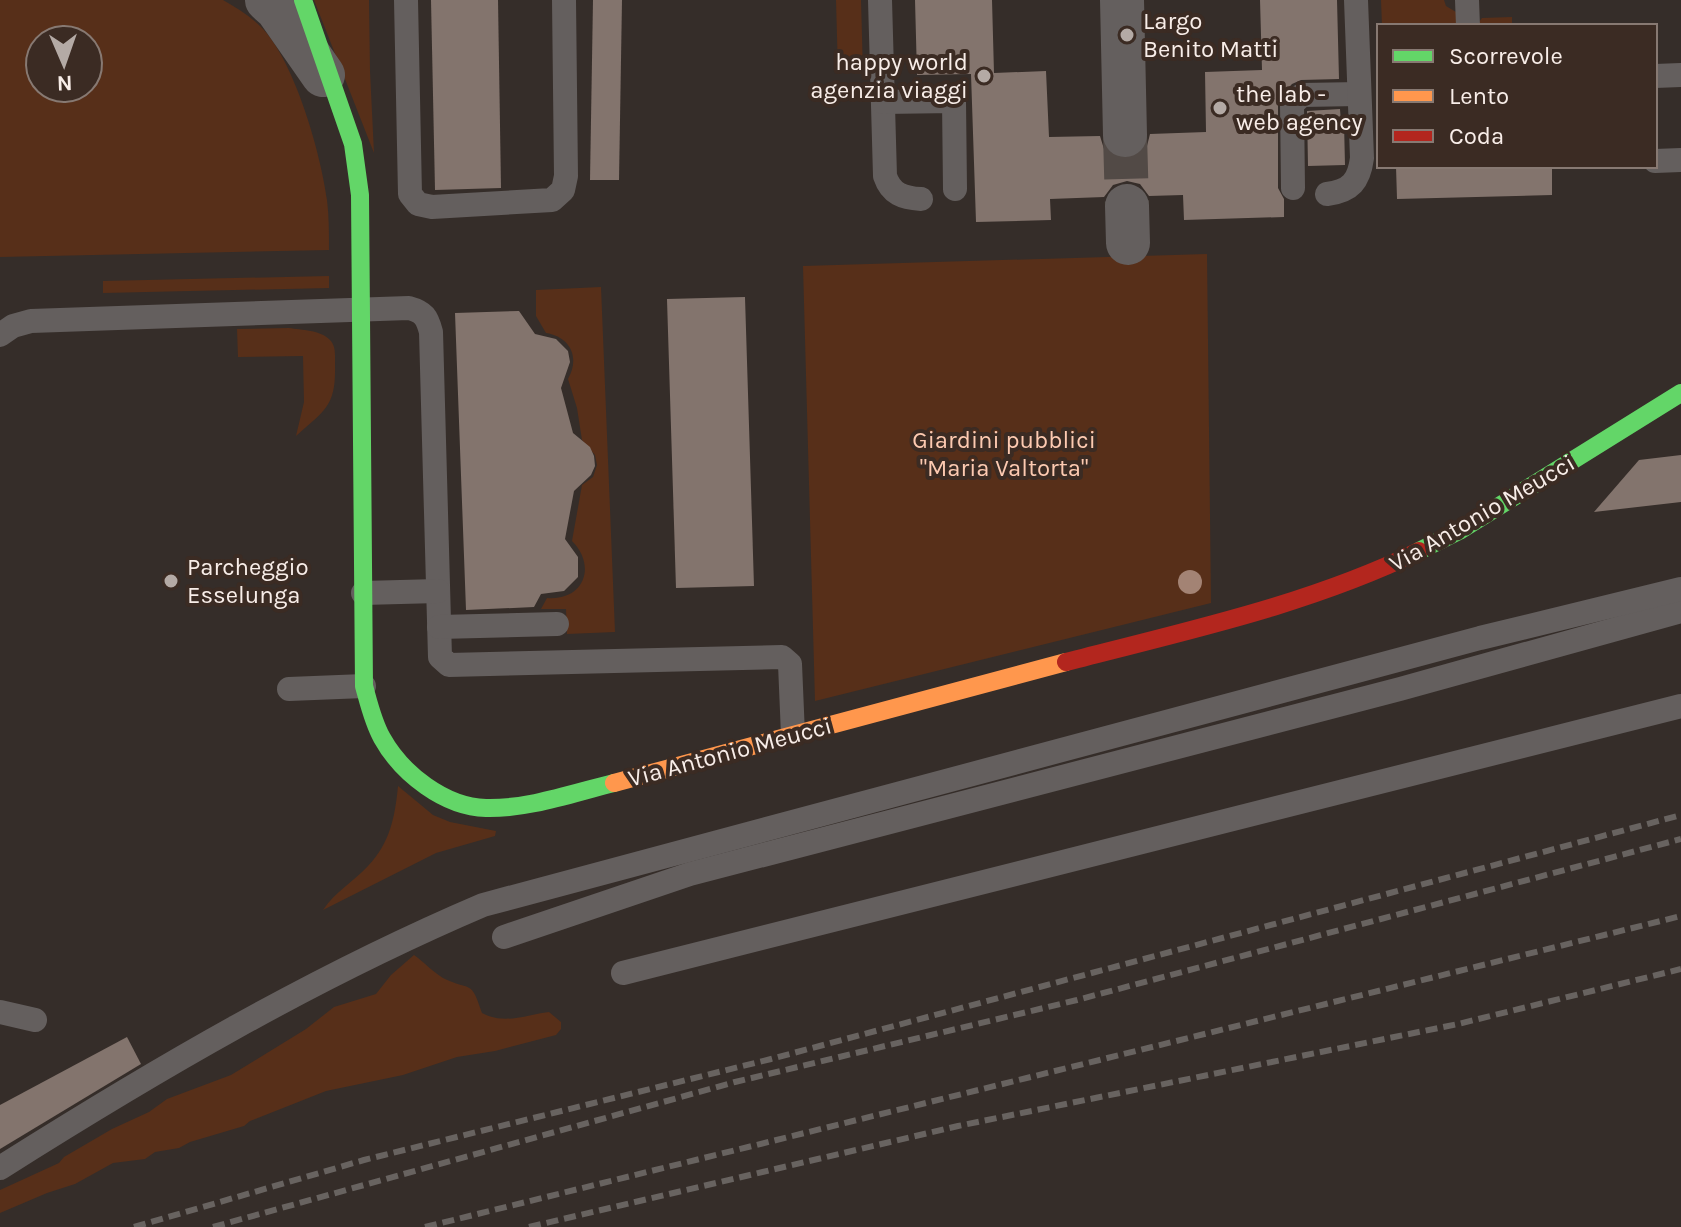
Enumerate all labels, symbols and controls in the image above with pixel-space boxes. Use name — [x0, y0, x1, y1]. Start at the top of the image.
place label: Largo Benito Matti — [1143, 7, 1278, 63]
north arrow — [24, 24, 104, 104]
legend — [1377, 24, 1657, 168]
marker: Largo Benito Matti — [1118, 26, 1136, 44]
text: Scorrevole — [1449, 42, 1563, 70]
place label: happy world agenzia viaggi — [810, 48, 968, 104]
marker: happy world agenzia viaggi — [975, 67, 993, 85]
text: N — [56, 70, 73, 96]
place label: the lab - web agency — [1236, 80, 1363, 136]
text: Lento — [1449, 82, 1509, 110]
marker: the lab - web agency — [1211, 99, 1229, 117]
text: Coda — [1449, 122, 1504, 150]
park label: Giardini pubblici "Maria Valtorta" — [912, 426, 1096, 482]
street label: Via Antonio Meucci — [1384, 448, 1580, 578]
place label: Parcheggio Esselunga — [187, 553, 309, 609]
marker: Parcheggio Esselunga — [162, 572, 180, 590]
street label: Via Antonio Meucci — [625, 711, 835, 793]

